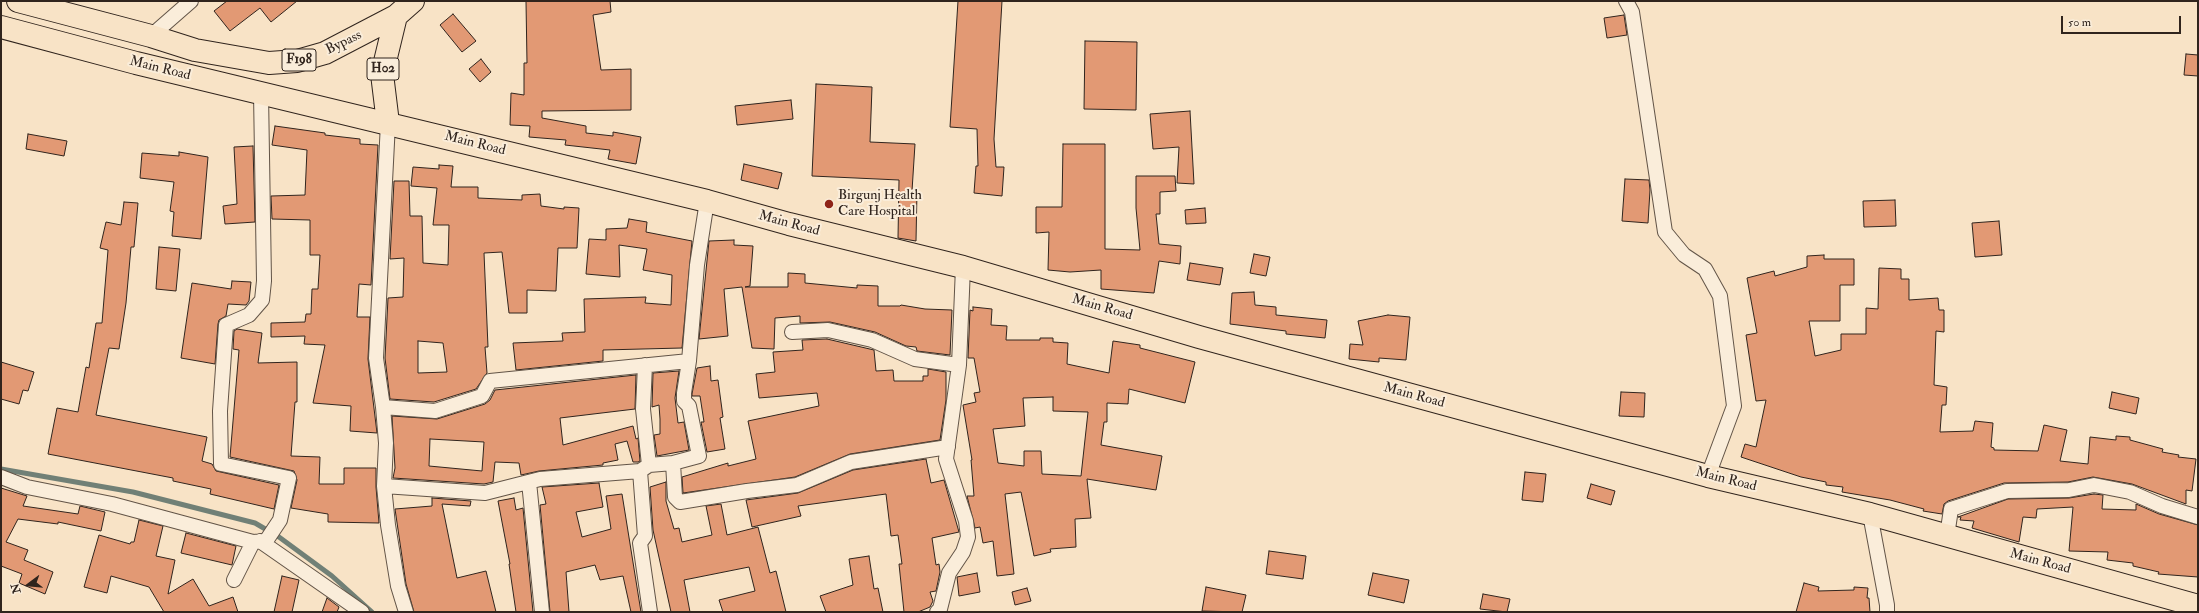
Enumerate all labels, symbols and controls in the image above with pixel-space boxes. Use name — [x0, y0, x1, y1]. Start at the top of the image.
scale bar — [2063, 8, 2183, 34]
text: 50 m — [2068, 15, 2091, 30]
street label: Bypass — [323, 27, 365, 59]
road number: F198 — [282, 49, 316, 71]
street label: Main Road — [128, 53, 192, 85]
road number: H02 — [367, 58, 399, 80]
street label: Main Road — [443, 128, 507, 160]
place label: Birgunj Health Care Hospital — [838, 188, 922, 220]
marker: Birgunj Health Care Hospital — [823, 198, 835, 210]
street label: Main Road — [757, 208, 821, 240]
street label: Main Road — [1070, 291, 1134, 325]
street label: Main Road — [1382, 380, 1446, 412]
street label: Main Road — [1694, 464, 1758, 496]
street label: Main Road — [2008, 546, 2072, 578]
north arrow — [8, 565, 48, 605]
text: N — [8, 582, 24, 595]

